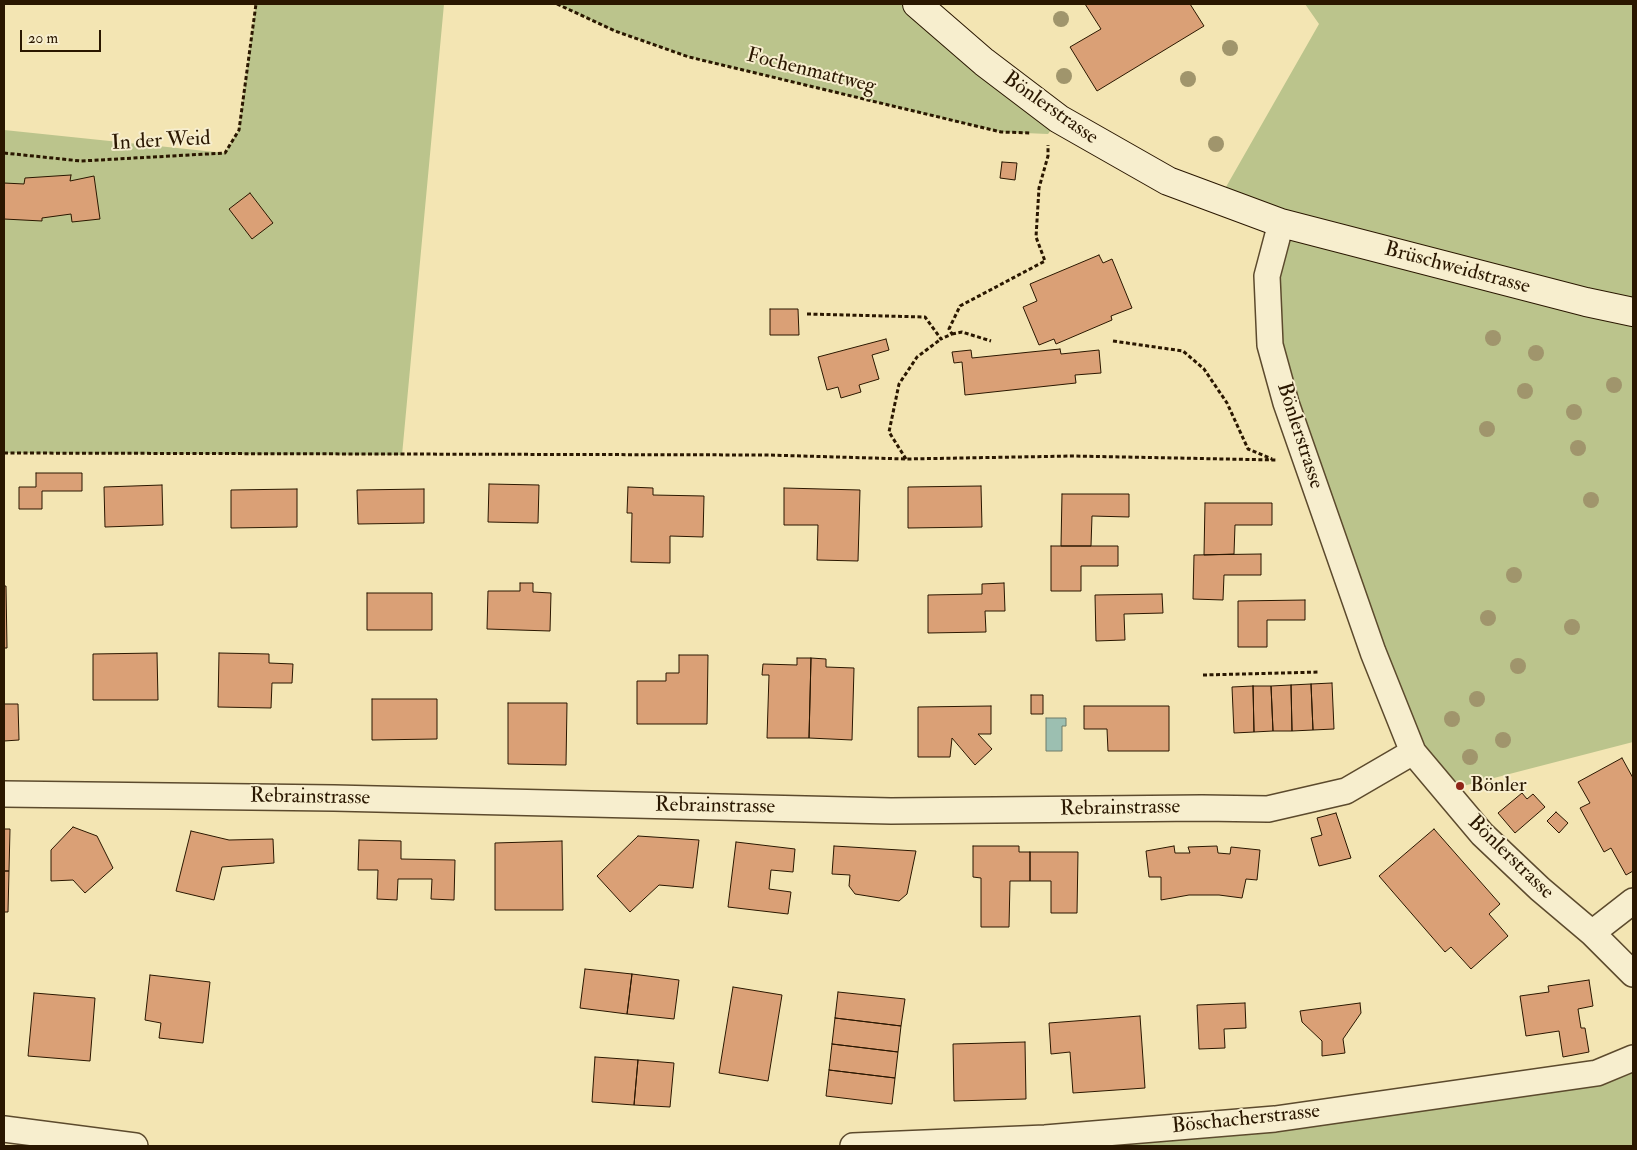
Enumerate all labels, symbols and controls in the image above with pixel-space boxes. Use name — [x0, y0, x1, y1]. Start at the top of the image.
scale bar — [22, 20, 104, 52]
text: 20 m — [28, 29, 58, 48]
street label: Fochenmattweg — [744, 44, 878, 100]
street label: Bönlerstrasse — [998, 67, 1102, 151]
street label: In der Weid — [111, 127, 211, 157]
street label: Brüschweidstrasse — [1381, 237, 1533, 301]
street label: Bönlerstrasse — [1270, 380, 1328, 492]
place label: Bönler — [1470, 773, 1527, 799]
marker: Bönler — [1454, 780, 1466, 792]
street label: Rebrainstrasse — [250, 784, 370, 812]
street label: Rebrainstrasse — [655, 793, 775, 821]
street label: Rebrainstrasse — [1060, 795, 1180, 823]
street label: Bönlerstrasse — [1462, 811, 1558, 905]
street label: Böschacherstrasse — [1171, 1100, 1321, 1140]

